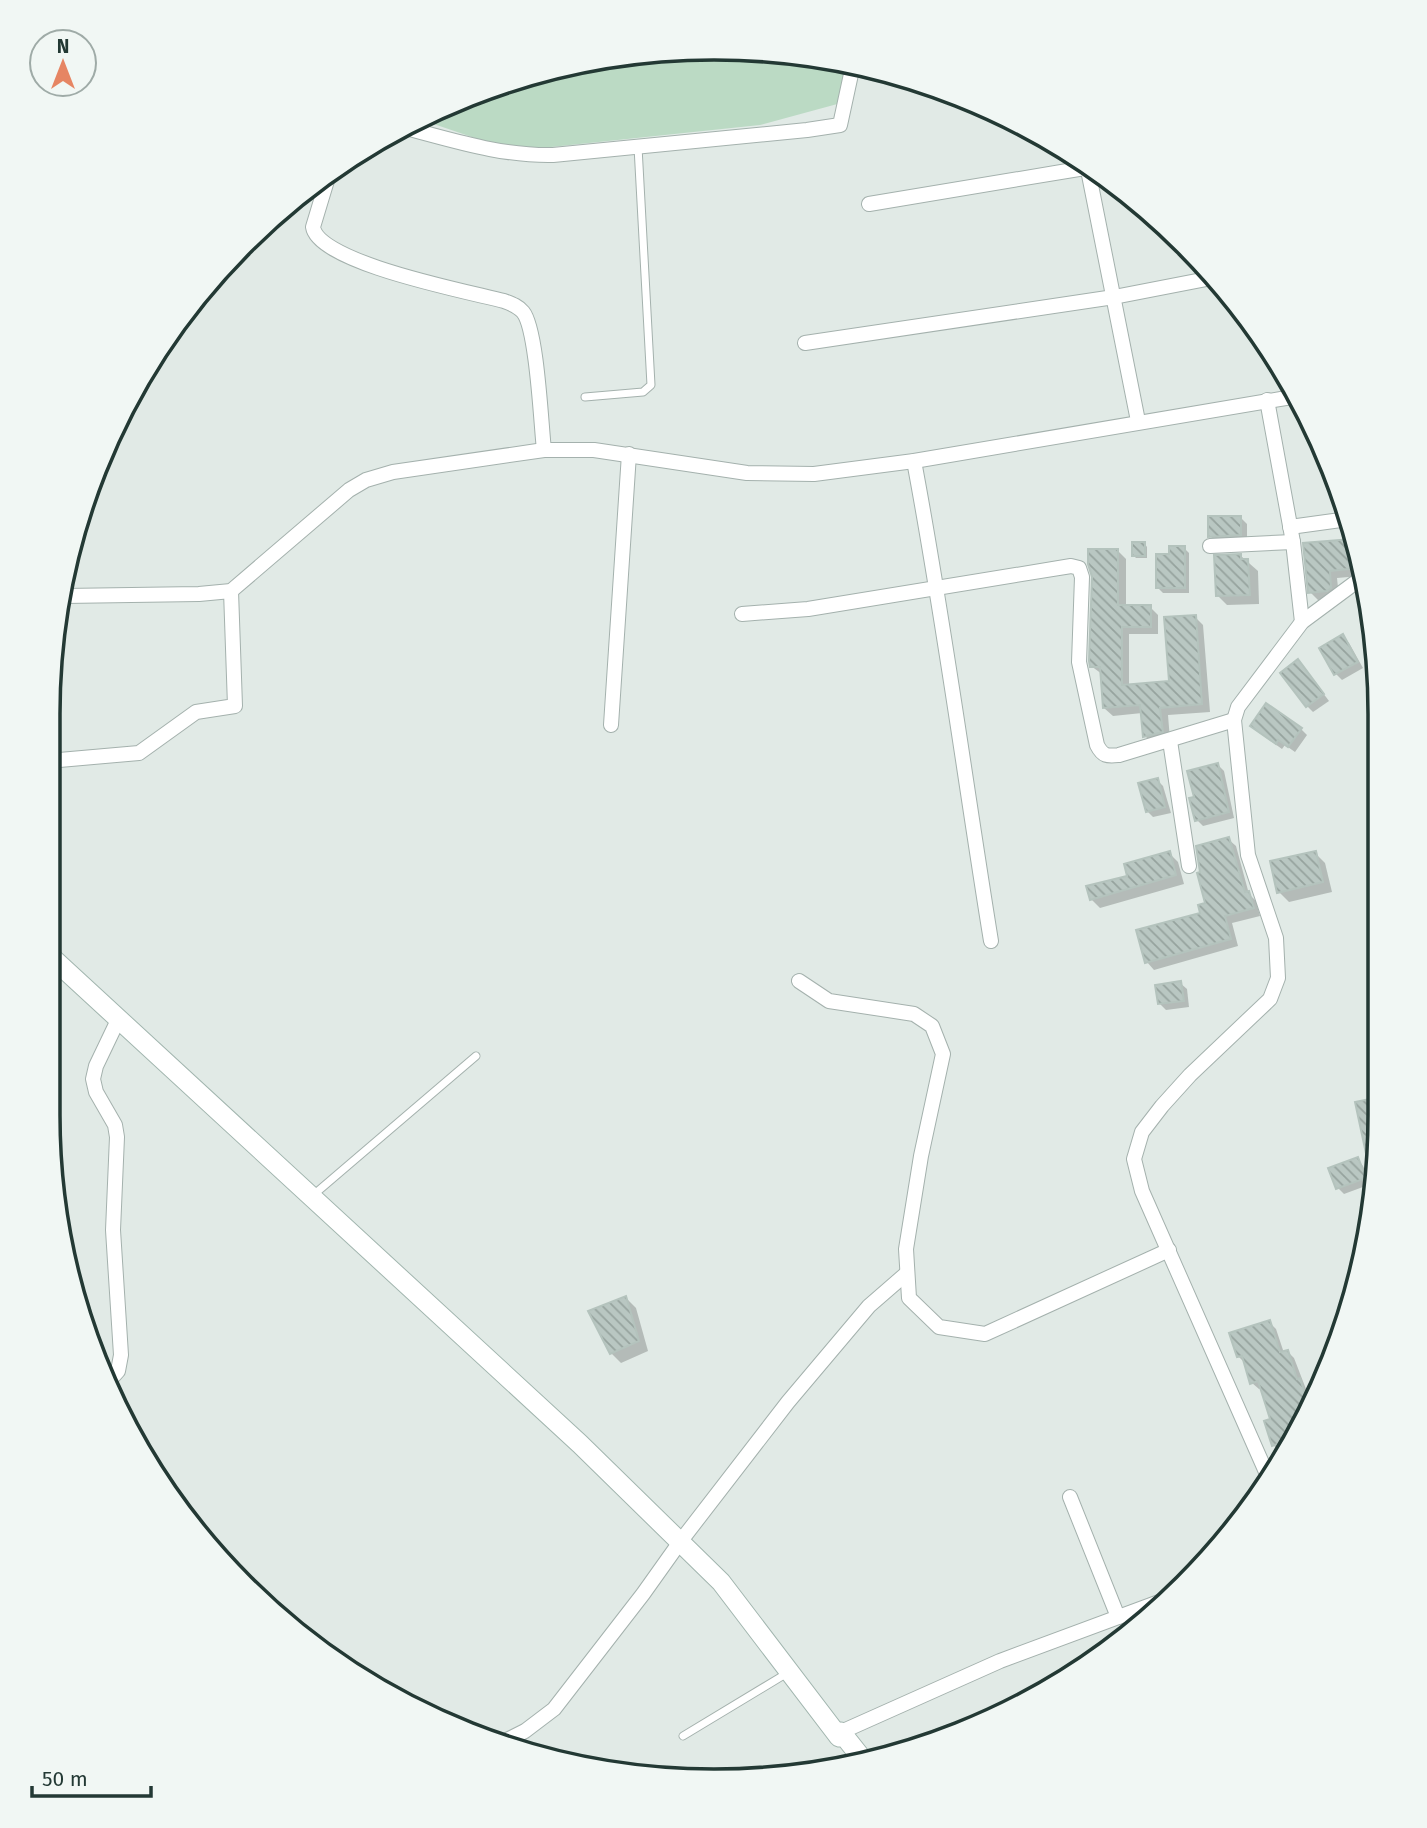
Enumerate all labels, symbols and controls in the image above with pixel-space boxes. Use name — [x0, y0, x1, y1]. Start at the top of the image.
north arrow — [28, 28, 98, 98]
text: N — [57, 35, 69, 58]
scale bar — [32, 1755, 150, 1799]
text: 50 m — [42, 1766, 88, 1792]

